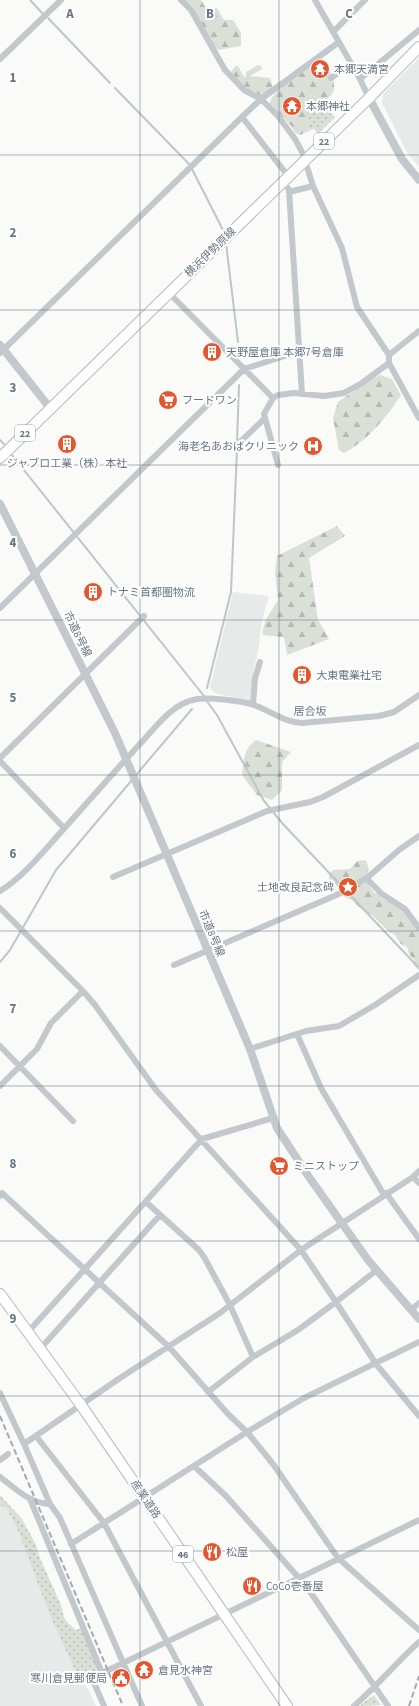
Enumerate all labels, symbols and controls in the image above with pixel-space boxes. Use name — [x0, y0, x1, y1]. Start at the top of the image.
text: A — [65, 5, 74, 23]
text: B — [206, 5, 214, 23]
text: C — [345, 5, 353, 23]
temple icon: 本郷天満宮 — [309, 58, 331, 80]
place label: 本郷天満宮 — [334, 62, 389, 77]
text: 1 — [10, 69, 17, 87]
temple icon: 本郷神社 — [281, 95, 303, 117]
place label: 本郷神社 — [306, 99, 350, 114]
road number: 22 — [314, 133, 334, 149]
text: 2 — [10, 224, 17, 242]
street label: 横浜伊勢原線 — [181, 224, 239, 281]
building icon: 天野屋倉庫 本郷7号倉庫 — [201, 341, 223, 363]
place label: 天野屋倉庫 本郷7号倉庫 — [226, 345, 344, 360]
text: 3 — [10, 379, 17, 397]
supermarket icon: フードワン — [157, 389, 179, 411]
place label: フードワン — [182, 393, 237, 408]
road number: 22 — [15, 425, 35, 441]
building icon: ジャブロ工業（株）本社 — [56, 433, 78, 455]
hospital icon: 海老名あおばクリニック — [302, 435, 324, 457]
place label: 海老名あおばクリニック — [178, 439, 299, 454]
place label: ジャブロ工業（株）本社 — [7, 456, 127, 471]
text: 4 — [10, 534, 17, 552]
building icon: トナミ首都圏物流 — [82, 581, 104, 603]
place label: トナミ首都圏物流 — [107, 585, 195, 600]
street label: 市道8号線 — [60, 609, 95, 660]
building icon: 大東電業社宅 — [291, 664, 313, 686]
place label: 大東電業社宅 — [316, 668, 382, 683]
text: 5 — [10, 689, 17, 707]
street label: 居合坂 — [293, 704, 327, 719]
text: 6 — [10, 845, 17, 863]
place icon: 土地改良記念碑 — [337, 876, 359, 898]
place label: 土地改良記念碑 — [257, 880, 334, 895]
street label: 市道8号線 — [195, 907, 228, 959]
text: 7 — [10, 1000, 17, 1018]
text: 8 — [10, 1155, 17, 1173]
supermarket icon: ミニストップ — [268, 1155, 290, 1177]
place label: ミニストップ — [293, 1159, 359, 1174]
text: 9 — [10, 1310, 17, 1328]
street label: 産業道路 — [127, 1477, 164, 1522]
restaurant icon: 松屋 — [201, 1541, 223, 1563]
place label: 松屋 — [226, 1545, 248, 1560]
road number: 46 — [173, 1546, 193, 1562]
restaurant icon: CoCo壱番屋 — [241, 1575, 263, 1597]
place label: CoCo壱番屋 — [266, 1579, 324, 1594]
temple icon: 倉見水神宮 — [133, 1659, 155, 1681]
place label: 倉見水神宮 — [158, 1663, 213, 1678]
public building icon: 寒川倉見郵便局 — [110, 1667, 132, 1689]
place label: 寒川倉見郵便局 — [30, 1671, 107, 1686]

